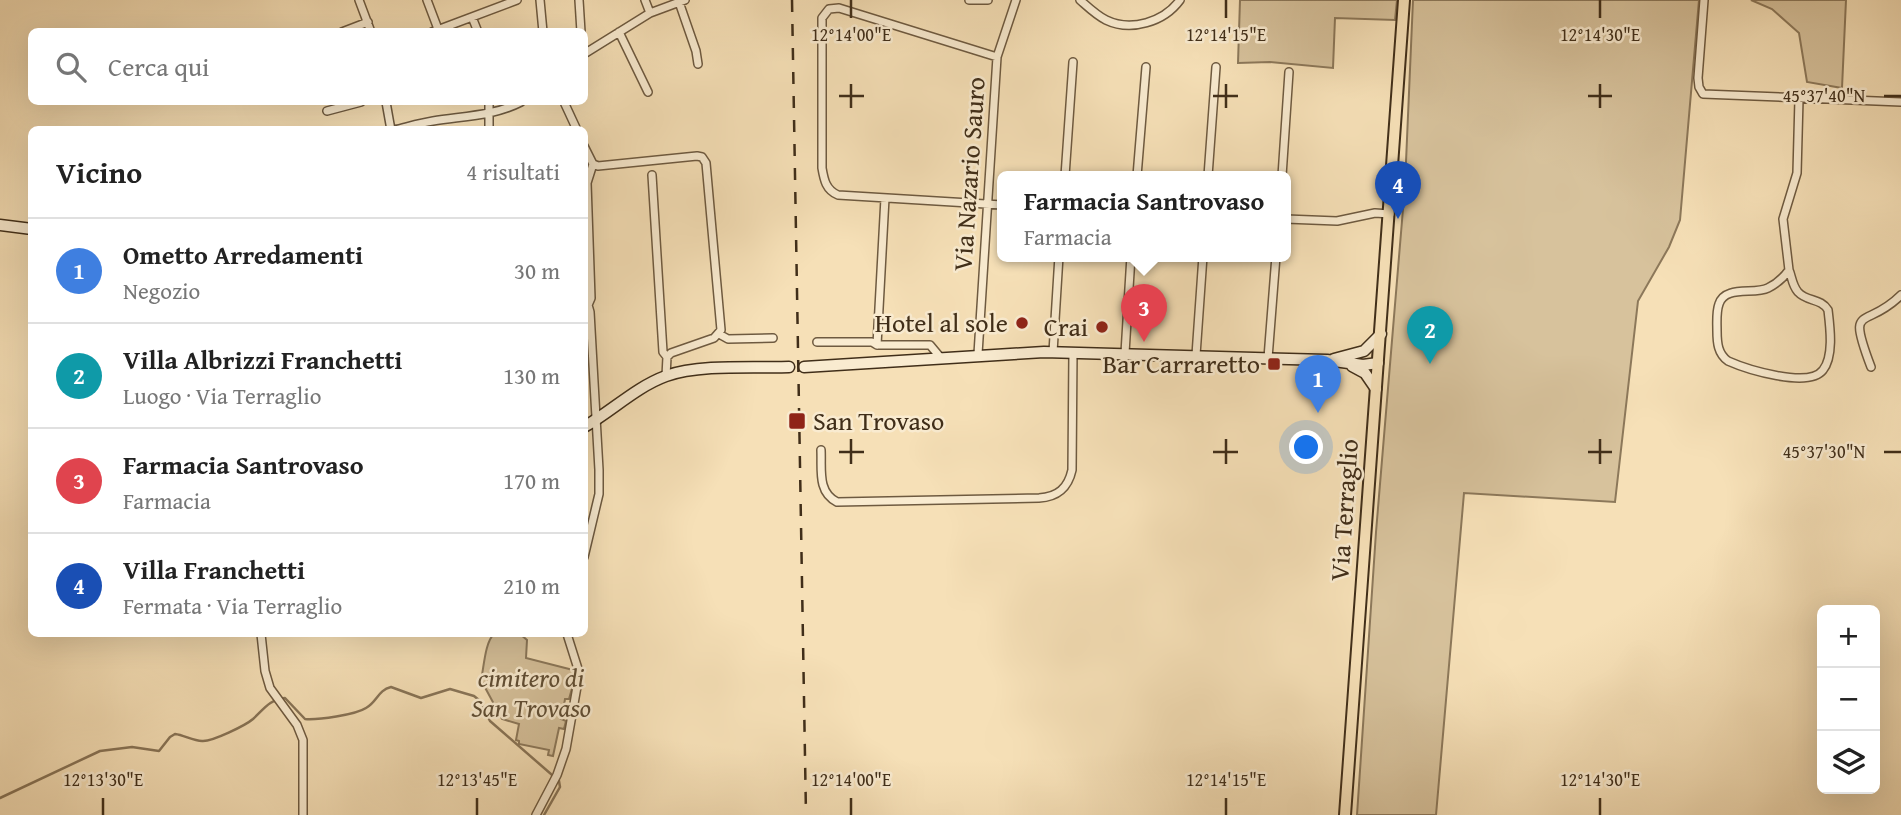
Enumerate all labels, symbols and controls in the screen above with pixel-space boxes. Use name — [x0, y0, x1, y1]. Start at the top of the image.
text: 12°14'00"E — [811, 21, 891, 48]
text: 12°14'15"E — [1186, 21, 1266, 48]
text: 12°14'30"E — [1560, 21, 1640, 48]
search box — [28, 28, 588, 105]
text: Cerca qui — [108, 47, 209, 86]
icon: search — [52, 48, 90, 86]
street label: Via Nazario Sauro — [942, 75, 995, 273]
text: 45°37'40"N — [1783, 82, 1866, 109]
text: Vicino — [56, 150, 142, 194]
text: 4 risultati — [466, 155, 560, 188]
pin: 4 — [1375, 161, 1421, 219]
popup — [997, 171, 1291, 262]
text: Farmacia Santrovaso — [1024, 181, 1264, 220]
text: Farmacia — [1024, 220, 1112, 253]
text: Ometto Arredamenti — [123, 235, 363, 274]
text: 1 — [73, 254, 85, 287]
text: 30 m — [514, 254, 560, 287]
text: Negozio — [123, 274, 200, 307]
pin: 3 — [1121, 284, 1167, 342]
place label: Hotel al sole — [875, 303, 1008, 342]
pin: 2 — [1407, 306, 1453, 364]
place label: Crai — [1044, 307, 1088, 346]
marker: Hotel al sole — [1014, 315, 1030, 331]
marker: Crai — [1094, 319, 1110, 335]
text: Villa Albrizzi Franchetti — [123, 340, 402, 379]
place label: Bar Carraretto — [1103, 344, 1260, 383]
pin: 1 — [1295, 355, 1341, 413]
marker: Bar Carraretto — [1266, 356, 1282, 372]
text: 2 — [73, 359, 85, 392]
text: 130 m — [503, 359, 560, 392]
text: Luogo · Via Terraglio — [123, 379, 321, 412]
place label: San Trovaso — [813, 401, 944, 440]
marker: San Trovaso — [787, 411, 807, 431]
your location — [1289, 430, 1323, 464]
street label: Via Terraglio — [1319, 438, 1368, 582]
text: 45°37'30"N — [1783, 438, 1866, 465]
text: Farmacia Santrovaso — [123, 445, 364, 484]
text: 3 — [73, 464, 85, 497]
text: 170 m — [503, 464, 560, 497]
text: Farmacia — [123, 484, 211, 517]
text: Villa Franchetti — [123, 550, 305, 589]
text: 4 — [73, 569, 85, 602]
text: 210 m — [503, 569, 560, 602]
text: Fermata · Via Terraglio — [123, 589, 342, 622]
map controls — [1817, 605, 1880, 794]
button: + — [1817, 605, 1880, 668]
park label: cimitero di San Trovaso — [471, 658, 591, 727]
button: − — [1817, 668, 1880, 731]
button: layers — [1817, 731, 1880, 794]
text: 12°13'30"E — [63, 766, 143, 793]
text: 12°13'45"E — [437, 766, 517, 793]
text: 12°14'00"E — [811, 766, 891, 793]
text: 12°14'15"E — [1186, 766, 1266, 793]
text: 12°14'30"E — [1560, 766, 1640, 793]

